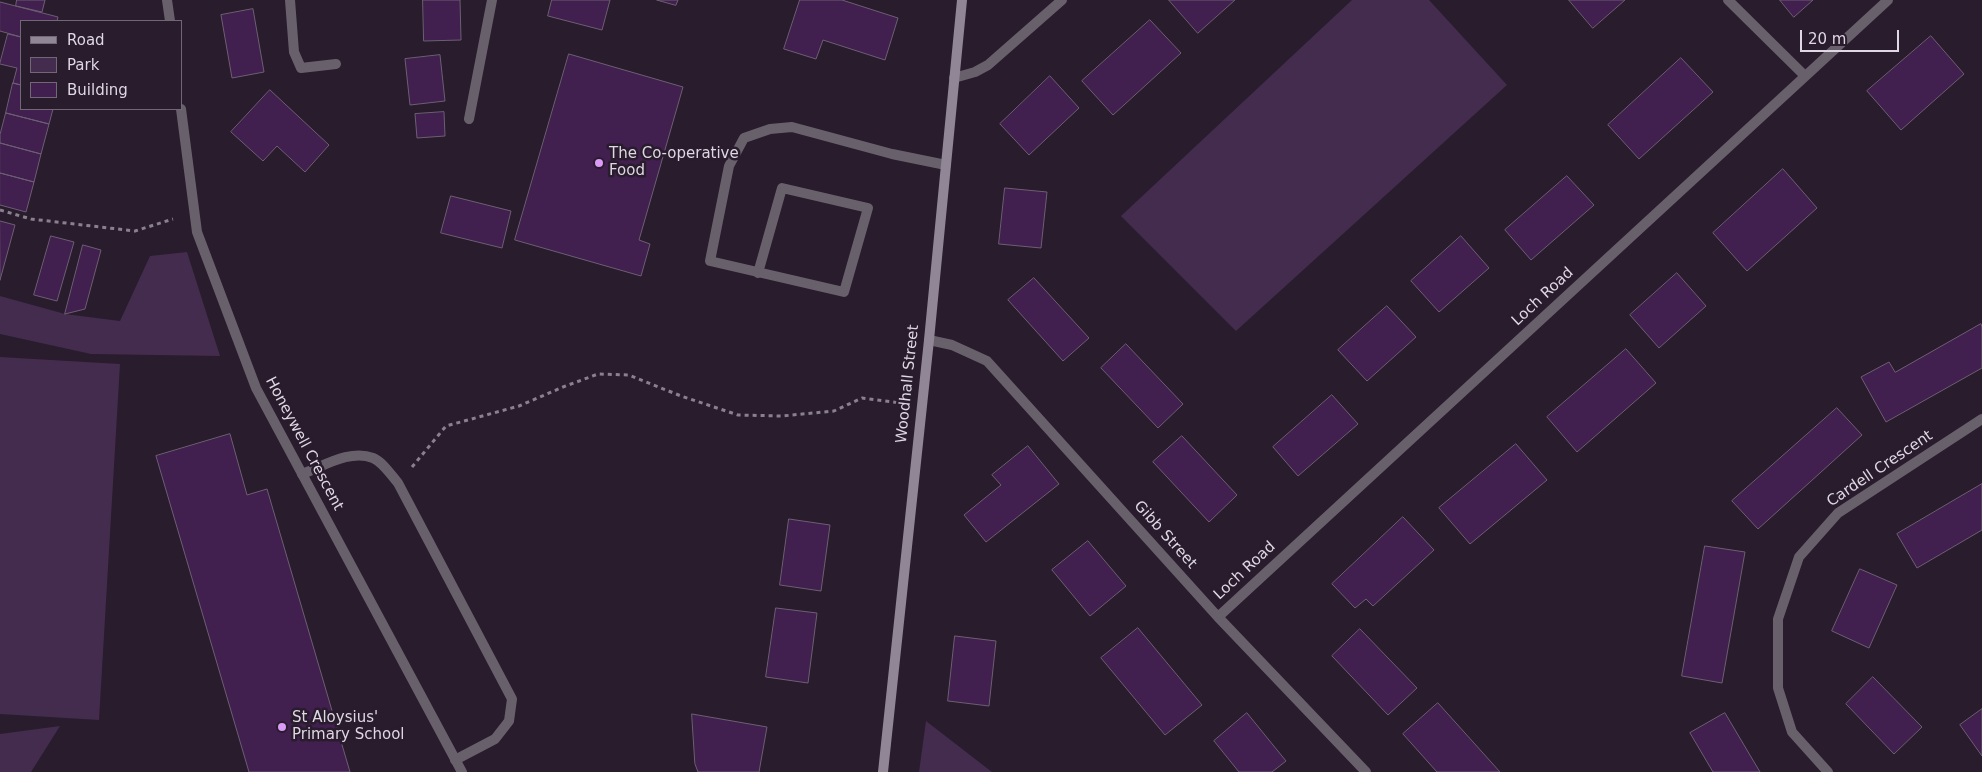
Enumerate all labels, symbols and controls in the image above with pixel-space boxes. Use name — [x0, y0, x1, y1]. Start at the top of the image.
legend — [20, 20, 182, 110]
scale bar — [1802, 20, 1901, 52]
text: 20 m — [1808, 30, 1846, 48]
text: Road — [67, 31, 105, 49]
text: Park — [67, 56, 99, 74]
text: Building — [67, 81, 128, 99]
place label: The Co-operative Food — [609, 145, 739, 180]
marker: The Co-operative Food — [593, 157, 605, 169]
street label: Loch Road — [1509, 264, 1577, 330]
street label: Woodhall Street — [893, 324, 923, 444]
street label: Honeywell Crescent — [261, 374, 347, 514]
street label: Cardell Crescent — [1824, 427, 1936, 511]
street label: Gibb Street — [1130, 497, 1200, 573]
street label: Loch Road — [1211, 538, 1279, 604]
place label: St Aloysius' Primary School — [292, 709, 405, 744]
marker: St Aloysius' Primary School — [276, 721, 288, 733]

